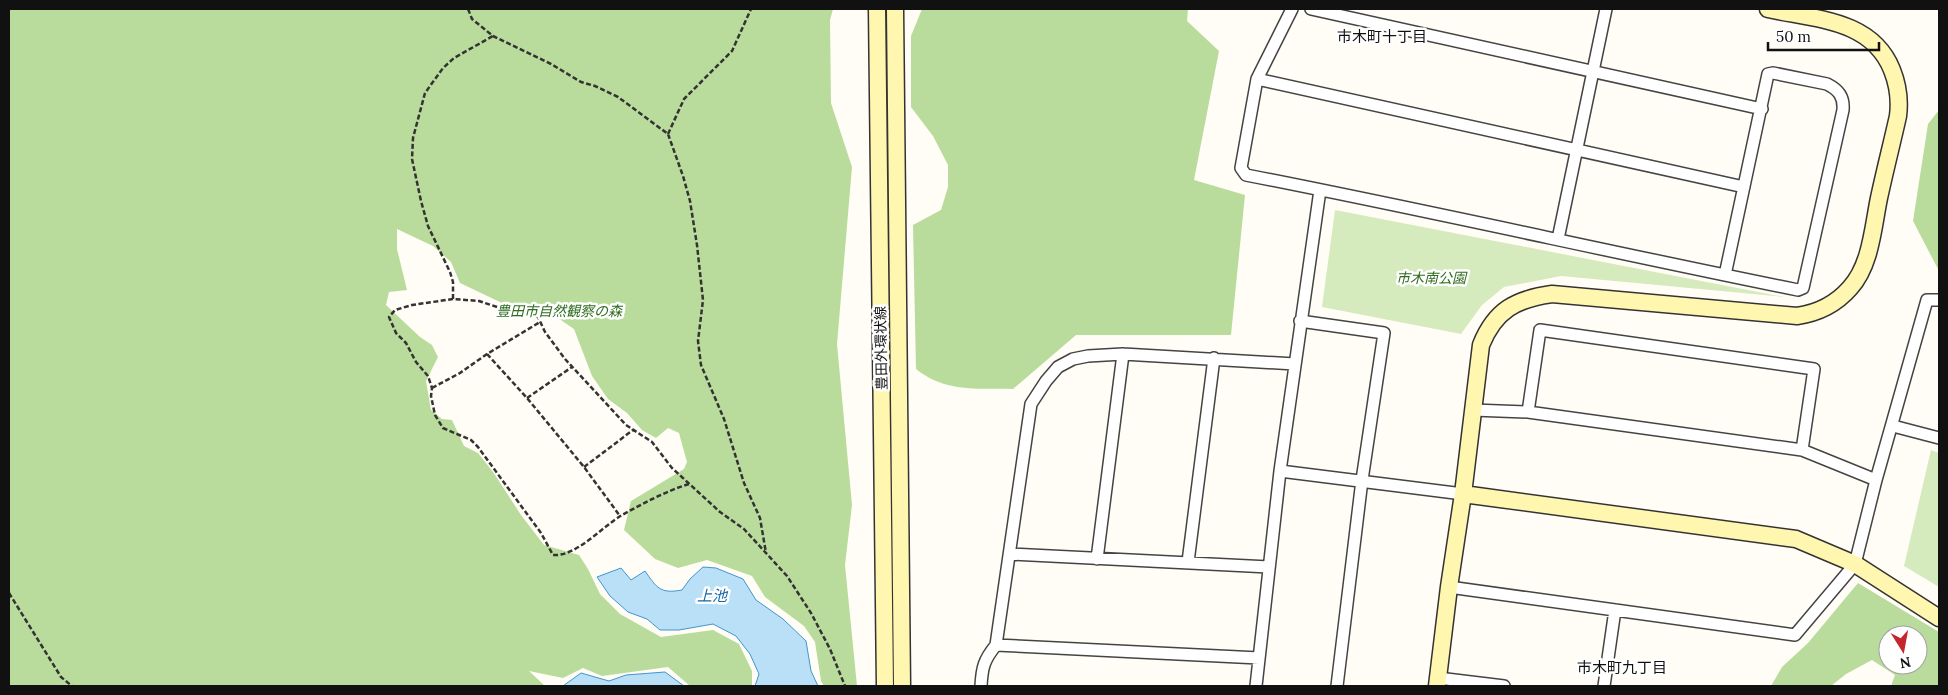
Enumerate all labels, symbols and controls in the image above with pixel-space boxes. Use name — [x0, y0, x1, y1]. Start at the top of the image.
scale bar — [1768, 20, 1879, 52]
district label: 市木町十丁目 — [1337, 27, 1427, 46]
text: 50 m — [1776, 27, 1811, 46]
park label: 市木南公園 — [1396, 269, 1468, 287]
park label: 豊田市自然観察の森 — [496, 302, 624, 320]
street label: 豊田外環状線 — [871, 306, 891, 390]
water label: 上池 — [697, 586, 729, 605]
north arrow — [1878, 625, 1928, 675]
text: N — [1898, 653, 1913, 673]
district label: 市木町九丁目 — [1577, 658, 1667, 677]

